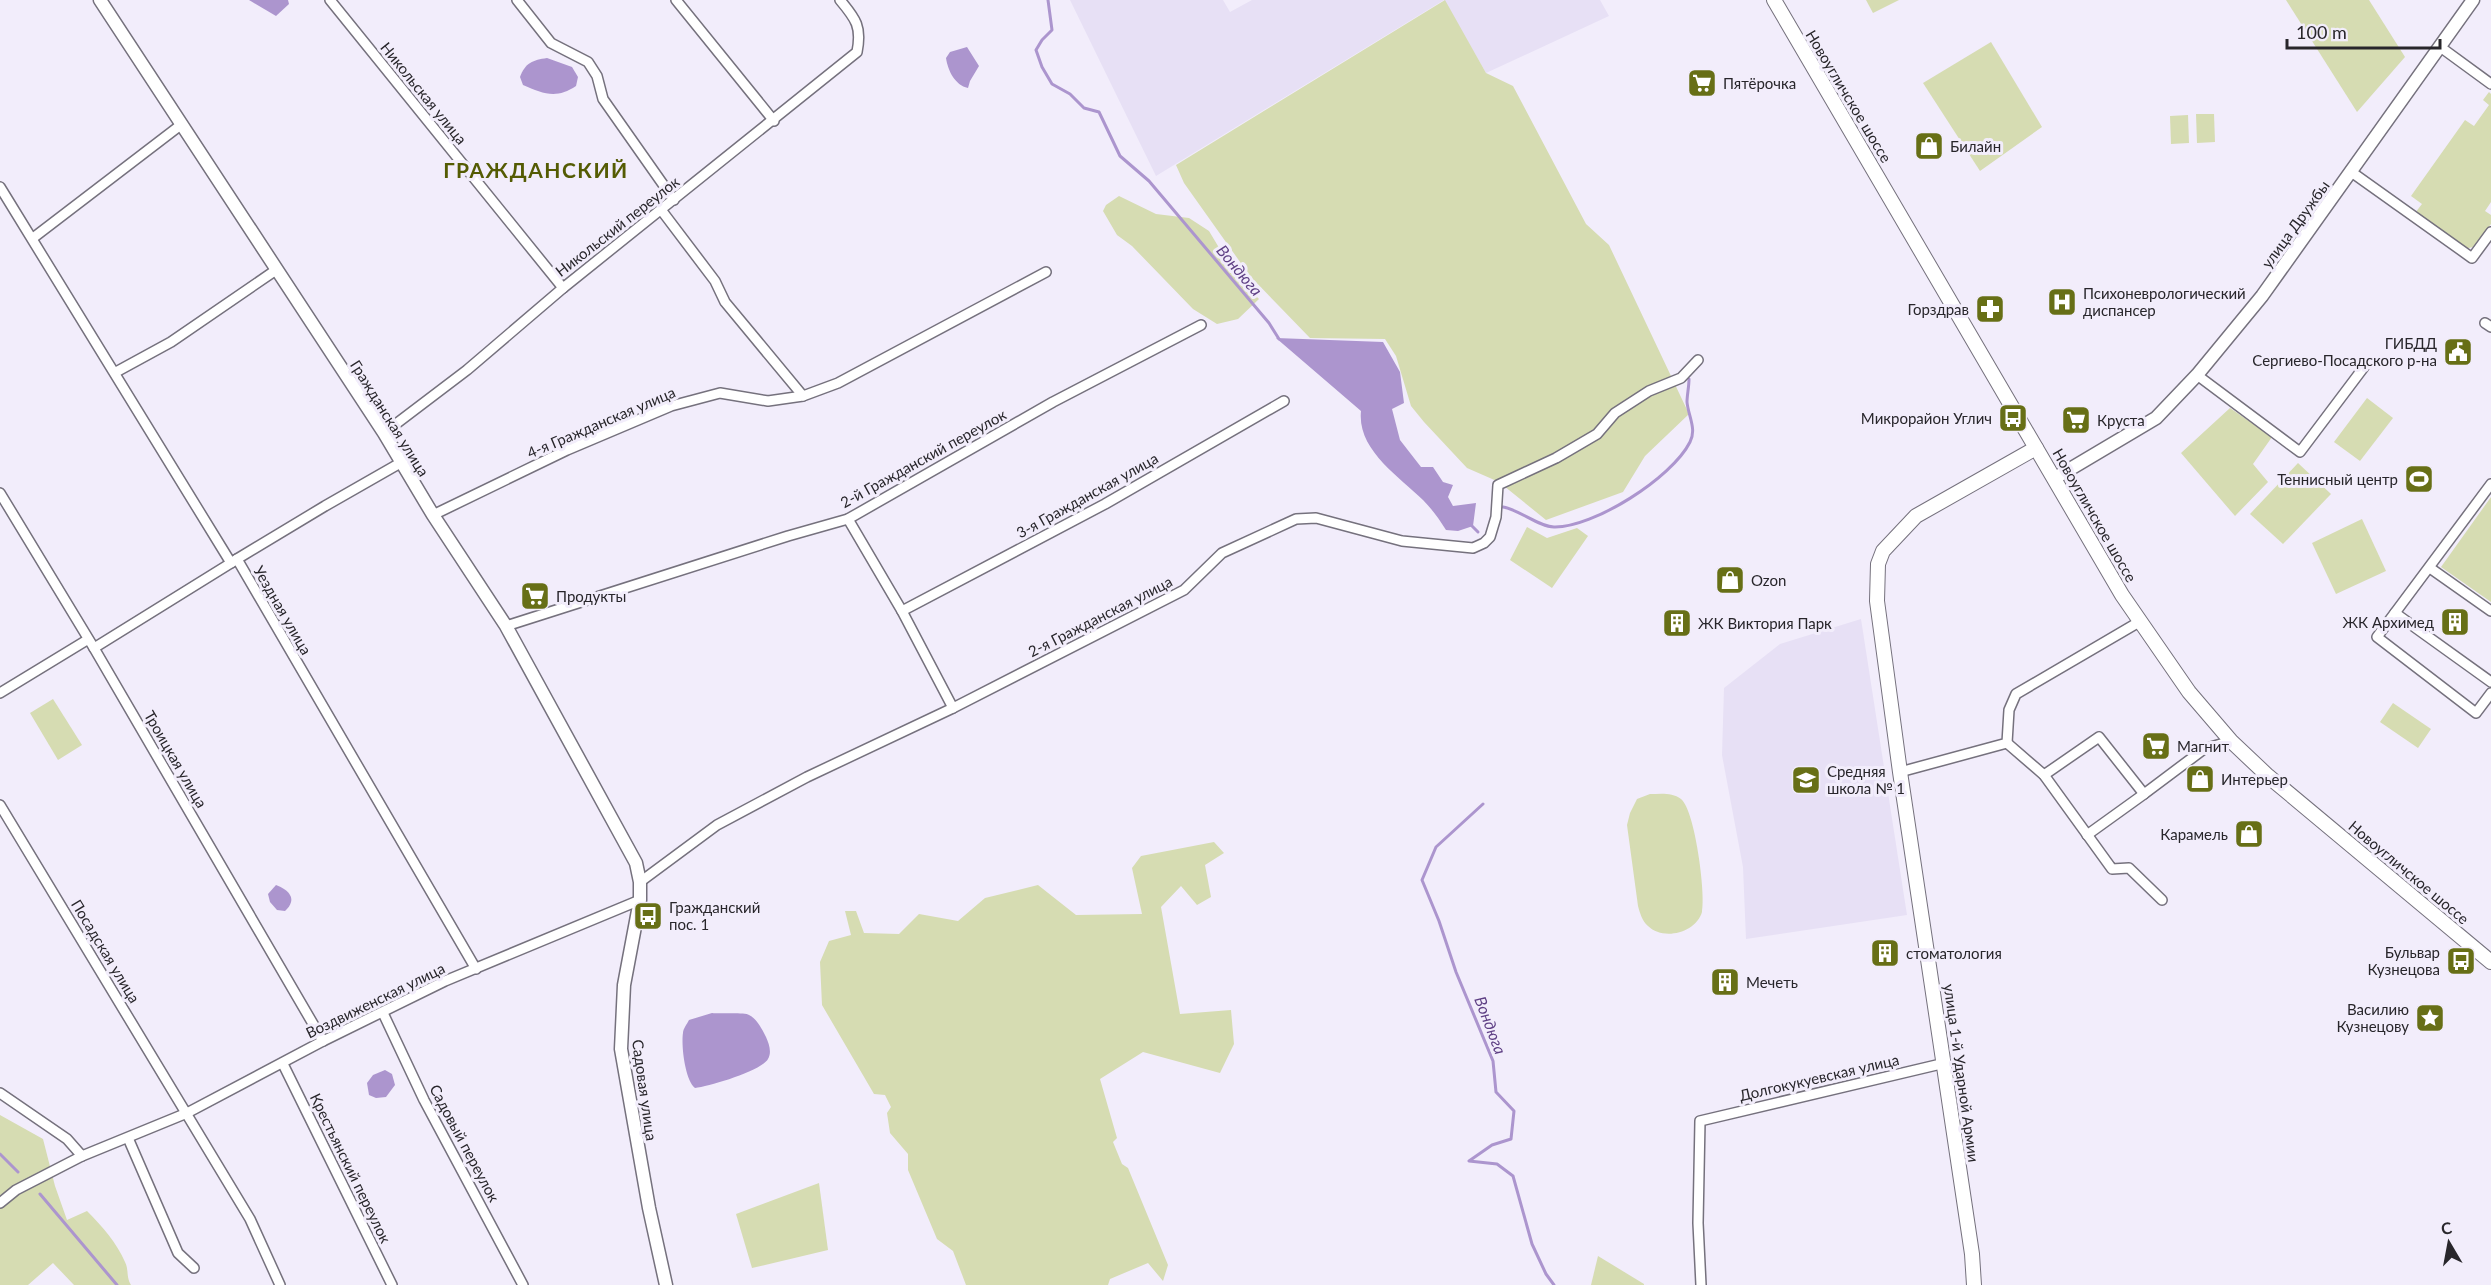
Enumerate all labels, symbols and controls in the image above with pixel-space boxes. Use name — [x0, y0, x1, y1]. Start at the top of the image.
scale bar — [2287, 12, 2440, 50]
text: 100 m — [2296, 21, 2347, 43]
street label: Новоугличское шоссе — [1802, 27, 1896, 166]
street label: Никольская улица — [377, 38, 471, 148]
supermarket icon: Пятёрочка — [1686, 67, 1718, 99]
place label: Пятёрочка — [1723, 74, 1796, 92]
shop icon: Билайн — [1913, 130, 1945, 162]
place label: Билайн — [1950, 137, 2001, 155]
district label: ГРАЖДАНСКИЙ — [443, 157, 629, 182]
street label: Никольский переулок — [551, 172, 683, 280]
street label: улица Дружбы — [2257, 177, 2333, 271]
water label: Вондюга — [1213, 241, 1267, 299]
place label: Психоневрологический диспансер — [2083, 284, 2246, 319]
hospital icon: Психоневрологический диспансер — [2046, 286, 2078, 318]
pharmacy icon: Горздрав — [1974, 293, 2006, 325]
place label: Горздрав — [1908, 300, 1969, 318]
place label: ГИБДД Сергиево-Посадского р-на — [2252, 334, 2437, 369]
public building icon: ГИБДД Сергиево-Посадского р-на — [2442, 336, 2474, 368]
street label: Гражданская улица — [347, 357, 433, 479]
street label: 4-я Гражданская улица — [524, 383, 678, 461]
bus stop icon: Микрорайон Углич — [1997, 402, 2029, 434]
supermarket icon: Круста — [2060, 404, 2092, 436]
street label: 2-й Гражданский переулок — [837, 405, 1009, 511]
place label: Микрорайон Углич — [1861, 409, 1992, 427]
place label: Круста — [2097, 411, 2145, 429]
street label: Новоугличское шоссе — [2049, 445, 2141, 585]
street label: 3-я Гражданская улица — [1013, 449, 1161, 541]
sports icon: Теннисный центр — [2403, 463, 2435, 495]
place label: Теннисный центр — [2277, 470, 2398, 488]
street label: Уездная улица — [250, 562, 316, 658]
shop icon: Ozon — [1714, 564, 1746, 596]
place label: Ozon — [1751, 571, 1786, 589]
street label: 2-я Гражданская улица — [1025, 572, 1175, 660]
supermarket icon: Продукты — [519, 580, 551, 612]
place label: Продукты — [556, 587, 626, 605]
building icon: ЖК Архимед — [2439, 606, 2471, 638]
building icon: ЖК Виктория Парк — [1661, 607, 1693, 639]
place label: ЖК Архимед — [2343, 613, 2434, 631]
place label: ЖК Виктория Парк — [1698, 614, 1832, 632]
street label: Троицкая улица — [141, 707, 211, 811]
supermarket icon: Магнит — [2140, 730, 2172, 762]
place label: Магнит — [2177, 737, 2229, 755]
place label: Средняя школа № 1 — [1827, 762, 1905, 797]
shop icon: Интерьер — [2184, 763, 2216, 795]
school or university icon: Средняя школа № 1 — [1790, 764, 1822, 796]
place label: Интерьер — [2221, 770, 2288, 788]
street label: Новоугличское шоссе — [2345, 816, 2473, 928]
shop icon: Карамель — [2233, 818, 2265, 850]
place label: Карамель — [2160, 825, 2228, 843]
street label: Посадская улица — [68, 896, 144, 1006]
place label: Гражданский пос. 1 — [669, 898, 760, 933]
bus stop icon: Гражданский пос. 1 — [632, 900, 664, 932]
building icon: стоматология — [1869, 937, 1901, 969]
place label: Бульвар Кузнецова — [2368, 943, 2440, 978]
place label: стоматология — [1906, 944, 2002, 962]
bus stop icon: Бульвар Кузнецова — [2445, 945, 2477, 977]
street label: Воздвиженская улица — [303, 958, 447, 1042]
building icon: Мечеть — [1709, 966, 1741, 998]
place label: Мечеть — [1746, 973, 1798, 991]
street label: улица 1-й Ударной Армии — [1941, 983, 1983, 1163]
water label: Вондюга — [1471, 993, 1511, 1057]
place label: Василию Кузнецову — [2337, 1000, 2409, 1035]
place icon: Василию Кузнецову — [2414, 1002, 2446, 1034]
street label: Садовая улица — [629, 1038, 661, 1142]
street label: Долгокукуевская улица — [1737, 1050, 1901, 1104]
street label: Садовый переулок — [426, 1081, 504, 1205]
street label: Крестьянский переулок — [307, 1090, 395, 1246]
north arrow — [2419, 1213, 2479, 1273]
text: С — [2439, 1217, 2454, 1238]

